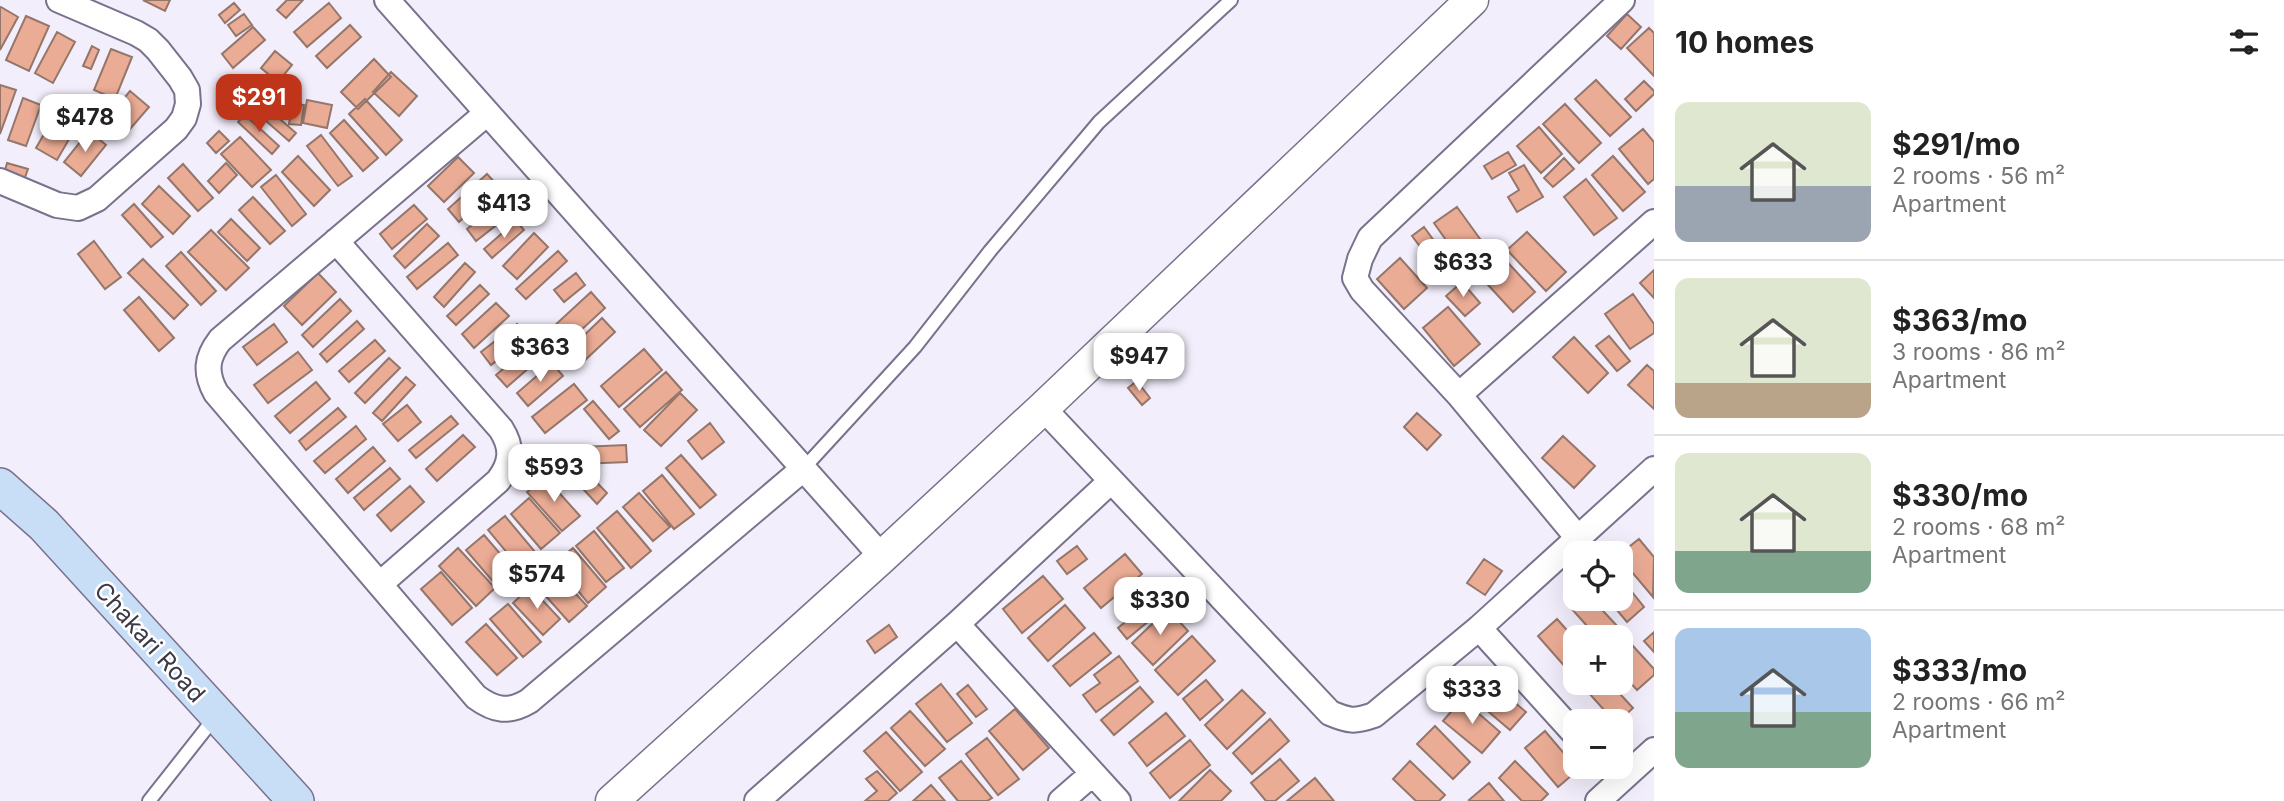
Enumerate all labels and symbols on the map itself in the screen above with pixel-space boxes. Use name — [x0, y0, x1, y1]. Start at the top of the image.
pin: $291 — [218, 74, 300, 134]
pin: $478 — [44, 94, 126, 154]
pin: $413 — [463, 180, 545, 240]
pin: $633 — [1422, 240, 1504, 299]
pin: $363 — [499, 324, 581, 384]
pin: $947 — [1098, 334, 1180, 393]
pin: $593 — [513, 444, 595, 504]
pin: $574 — [496, 552, 578, 611]
street label: Chakari Road — [88, 576, 212, 708]
pin: $330 — [1119, 578, 1201, 637]
pin: $333 — [1431, 666, 1513, 726]

